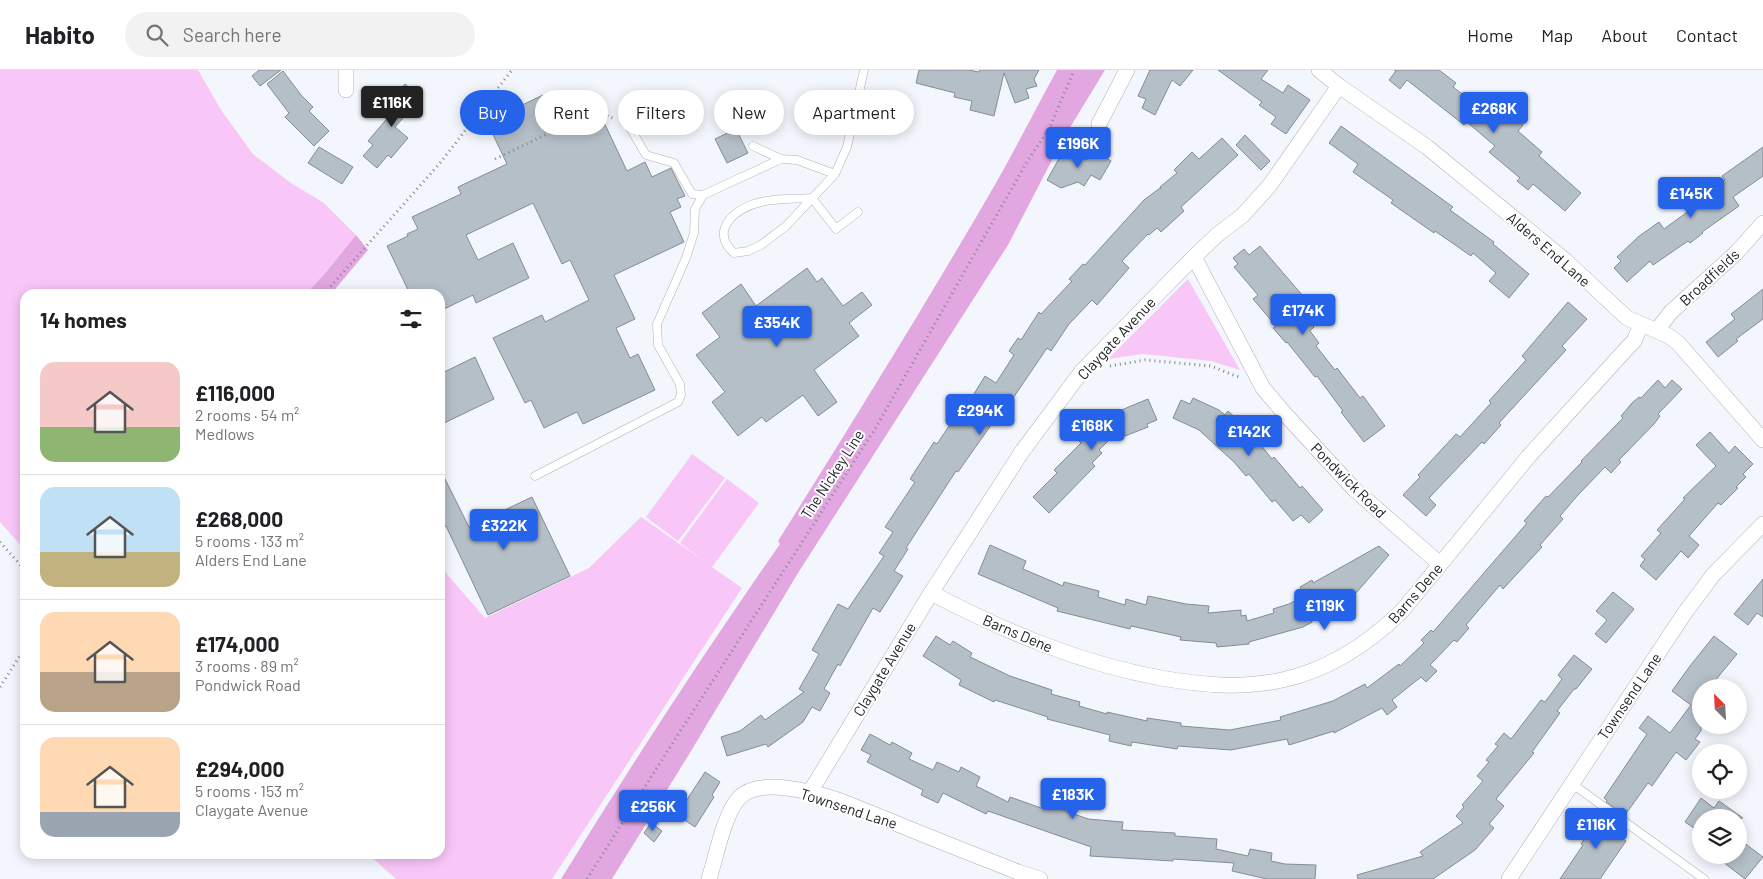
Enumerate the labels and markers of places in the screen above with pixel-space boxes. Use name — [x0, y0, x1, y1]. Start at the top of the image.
pin: £116K — [357, 85, 427, 128]
pin: £268K — [1459, 92, 1529, 134]
pin: £196K — [1043, 126, 1113, 169]
pin: £145K — [1656, 176, 1726, 219]
pin: £174K — [1268, 294, 1338, 336]
pin: £354K — [742, 306, 812, 348]
pin: £294K — [945, 394, 1015, 436]
pin: £168K — [1057, 408, 1127, 451]
pin: £142K — [1214, 414, 1284, 457]
pin: £322K — [469, 508, 539, 551]
pin: £119K — [1290, 588, 1360, 631]
pin: £183K — [1038, 778, 1108, 820]
pin: £256K — [618, 790, 688, 832]
pin: £116K — [1561, 808, 1631, 850]

